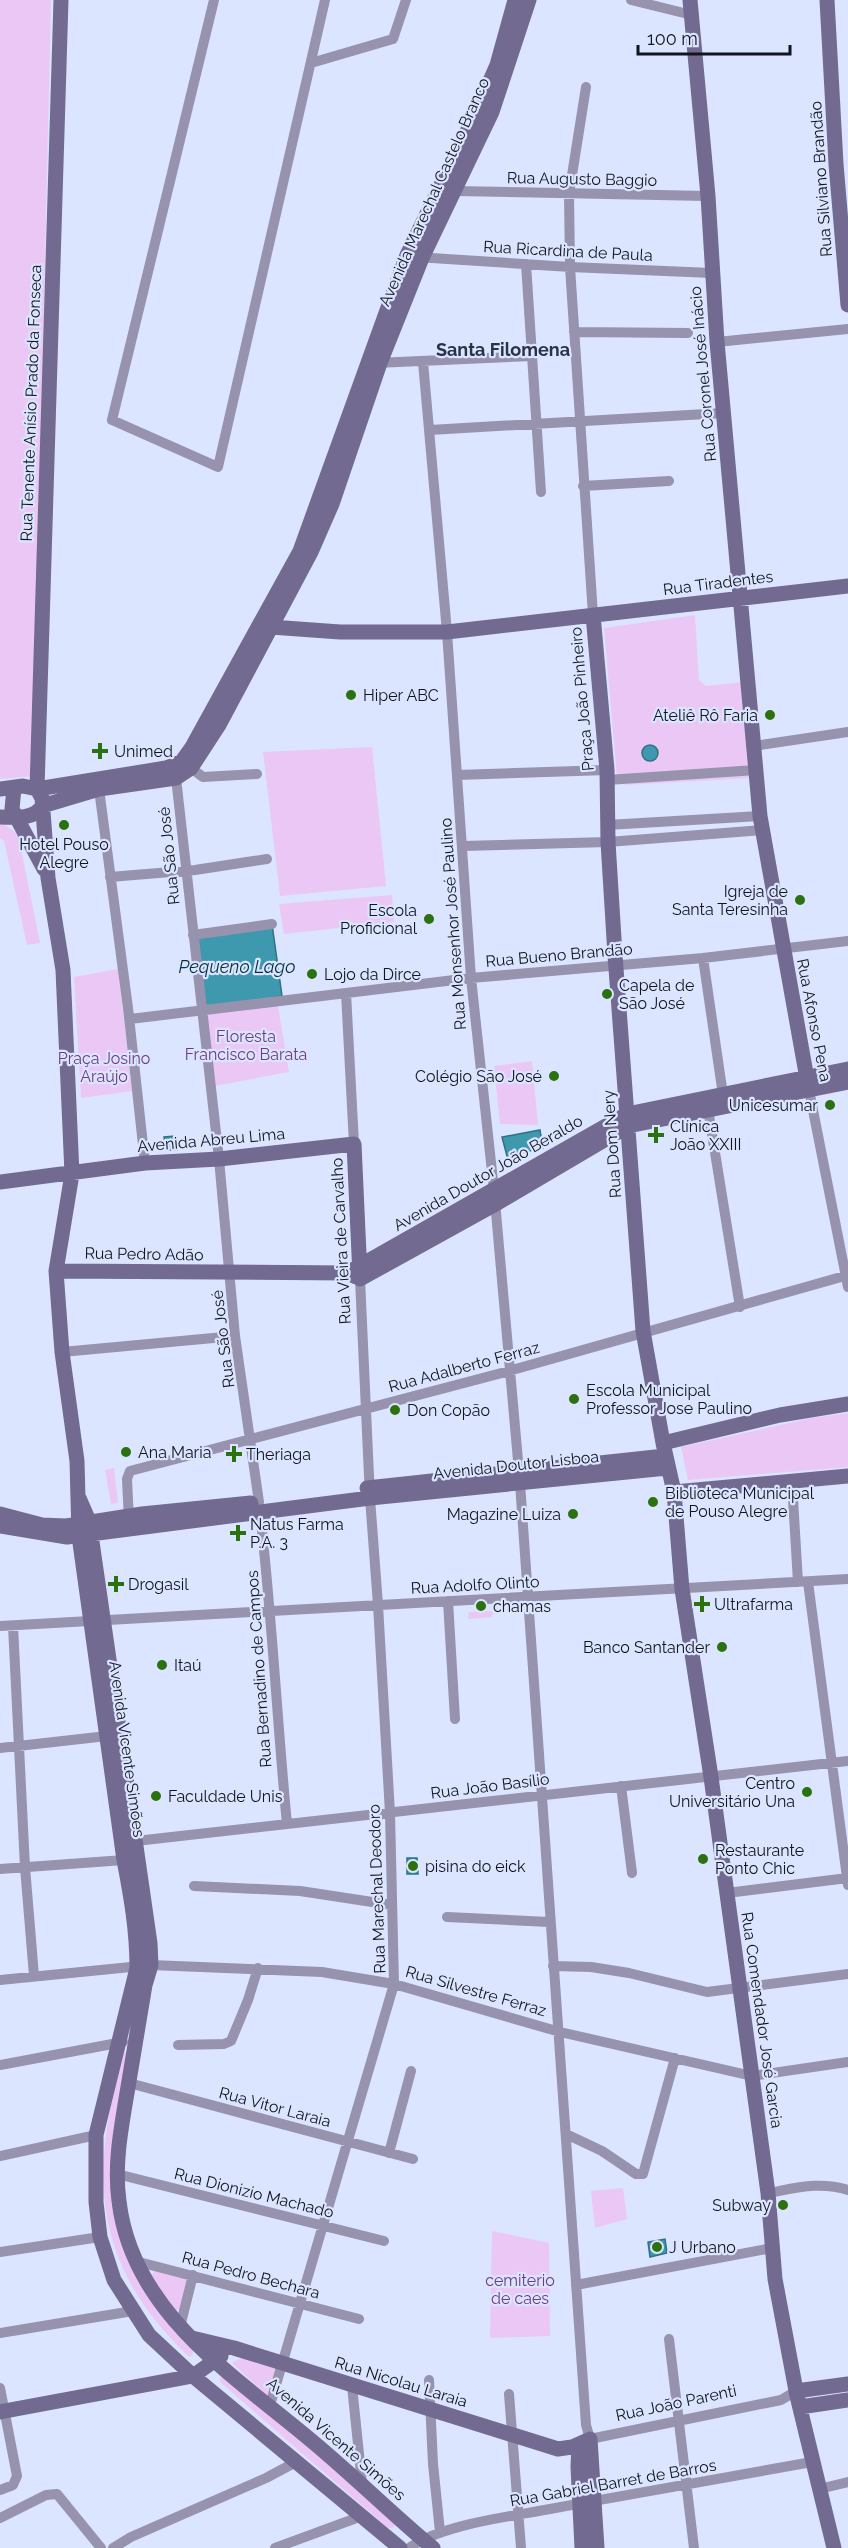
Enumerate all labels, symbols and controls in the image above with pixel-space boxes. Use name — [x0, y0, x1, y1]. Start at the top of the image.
scale bar — [638, 18, 790, 56]
text: 100 m — [647, 28, 698, 49]
street label: Avenida Marechal Castelo Branco — [375, 75, 493, 309]
street label: Rua Silviano Brandão — [806, 101, 836, 257]
street label: Rua Augusto Baggio — [507, 168, 657, 190]
street label: Rua Ricardina de Paula — [483, 237, 653, 265]
street label: Rua Tenente Anísio Prado da Fonseca — [17, 264, 45, 542]
street label: Rua Coronel José Inácio — [686, 285, 720, 463]
district label: Santa Filomena — [436, 339, 570, 360]
street label: Rua Tiradentes — [662, 567, 774, 599]
street label: Praça João Pinheiro — [566, 626, 598, 772]
place label: Hiper ABC — [363, 686, 439, 705]
marker: Hiper ABC — [344, 688, 358, 702]
place label: Ateliê Rô Faria — [653, 706, 758, 725]
marker: Ateliê Rô Faria — [763, 708, 777, 722]
marker: Unimed — [91, 742, 109, 760]
place label: Unimed — [114, 742, 173, 761]
street label: Rua São José — [154, 806, 184, 906]
street label: Rua Monsenhor José Paulino — [436, 817, 470, 1031]
marker: Hotel Pouso Alegre — [57, 818, 71, 832]
place label: Hotel Pouso Alegre — [19, 835, 109, 872]
place label: Igreja de Santa Teresinha — [672, 882, 788, 919]
marker: Igreja de Santa Teresinha — [793, 893, 807, 907]
place label: Escola Proficional — [340, 901, 418, 938]
marker: Escola Proficional — [422, 912, 436, 926]
street label: Rua Bueno Brandão — [485, 939, 633, 971]
water label: Pequeno Lago — [178, 956, 296, 977]
street label: Rua Afonso Pena — [793, 957, 835, 1083]
place label: Lojo da Dirce — [324, 965, 421, 984]
marker: Lojo da Dirce — [305, 967, 319, 981]
place label: Capela de São José — [619, 976, 694, 1013]
marker: Capela de São José — [600, 987, 614, 1001]
park label: Floresta Francisco Barata — [185, 1027, 307, 1064]
park label: Praça Josino Araújo — [58, 1049, 150, 1086]
place label: Colégio São José — [415, 1067, 542, 1086]
marker: Colégio São José — [547, 1069, 561, 1083]
street label: Rua Dom Nery — [599, 1089, 625, 1199]
place label: Unicesumar — [729, 1096, 818, 1115]
marker: Unicesumar — [823, 1098, 837, 1112]
street label: Avenida Doutor João Beraldo — [390, 1111, 586, 1235]
place label: Clínica João XXIII — [670, 1117, 741, 1154]
street label: Avenida Abreu Lima — [136, 1124, 286, 1156]
marker: Clínica João XXIII — [647, 1126, 665, 1144]
street label: Rua Vieira de Carvalho — [327, 1157, 355, 1325]
street label: Rua Pedro Adão — [84, 1243, 204, 1265]
street label: Rua São José — [208, 1289, 238, 1389]
street label: Rua Adalberto Ferraz — [386, 1338, 542, 1396]
place label: Escola Municipal Professor Jose Paulino — [586, 1381, 752, 1418]
marker: Escola Municipal Professor Jose Paulino — [567, 1392, 581, 1406]
place label: Don Copão — [407, 1401, 490, 1420]
marker: Don Copão — [388, 1403, 402, 1417]
place label: Ana Maria — [138, 1443, 211, 1462]
marker: Ana Maria — [119, 1445, 133, 1459]
place label: Theriaga — [246, 1445, 311, 1464]
marker: Theriaga — [227, 1447, 241, 1461]
street label: Avenida Doutor Lisboa — [432, 1447, 600, 1483]
place label: Biblioteca Municipal de Pouso Alegre — [665, 1484, 815, 1521]
marker: Biblioteca Municipal de Pouso Alegre — [646, 1495, 660, 1509]
place label: Magazine Luiza — [447, 1505, 561, 1524]
marker: Magazine Luiza — [566, 1507, 580, 1521]
place label: Natus Farma P.A. 3 — [250, 1515, 344, 1552]
marker: Natus Farma P.A. 3 — [231, 1526, 245, 1540]
street label: Rua Bernadino de Campos — [243, 1569, 275, 1768]
street label: Rua Adolfo Olinto — [410, 1572, 540, 1598]
place label: Drogasil — [128, 1575, 189, 1594]
marker: Drogasil — [109, 1577, 123, 1591]
place label: Ultrafarma — [714, 1595, 793, 1614]
place label: chamas — [493, 1597, 551, 1616]
marker: Ultrafarma — [695, 1597, 709, 1611]
marker: chamas — [474, 1599, 488, 1613]
place label: Banco Santander — [583, 1638, 710, 1657]
marker: Banco Santander — [715, 1640, 729, 1654]
place label: Itaú — [174, 1656, 201, 1675]
marker: Itaú — [155, 1658, 169, 1672]
street label: Avenida Vicente Simões — [105, 1660, 149, 1839]
street label: Rua João Basílio — [430, 1769, 550, 1803]
place label: Centro Universitário Una — [669, 1774, 795, 1811]
marker: Centro Universitário Una — [800, 1785, 814, 1799]
place label: Faculdade Unis — [168, 1787, 283, 1806]
marker: Faculdade Unis — [149, 1789, 163, 1803]
street label: Rua Marechal Deodoro — [365, 1804, 389, 1974]
place label: Restaurante Ponto Chic — [715, 1841, 804, 1878]
marker: Restaurante Ponto Chic — [696, 1852, 710, 1866]
place label: pisina do eick — [425, 1857, 526, 1876]
marker: pisina do eick — [406, 1859, 420, 1873]
street label: Rua Comendador José Garcia — [737, 1911, 787, 2129]
street label: Rua Silvestre Ferraz — [403, 1962, 549, 2020]
street label: Rua Vitor Laraia — [217, 2083, 333, 2131]
street label: Rua Dionizio Machado — [172, 2164, 336, 2222]
place label: Subway — [712, 2196, 771, 2215]
marker: Subway — [776, 2198, 790, 2212]
place label: J Urbano — [669, 2238, 736, 2257]
marker: J Urbano — [650, 2240, 664, 2254]
street label: Rua Pedro Bechara — [180, 2247, 322, 2303]
park label: cemiterio de caes — [485, 2271, 555, 2308]
street label: Rua Nicolau Laraia — [332, 2353, 470, 2411]
street label: Avenida Vicente Simões — [263, 2373, 410, 2505]
street label: Rua João Parenti — [614, 2381, 738, 2425]
street label: Rua Gabriel Barret de Barros — [508, 2455, 718, 2511]

